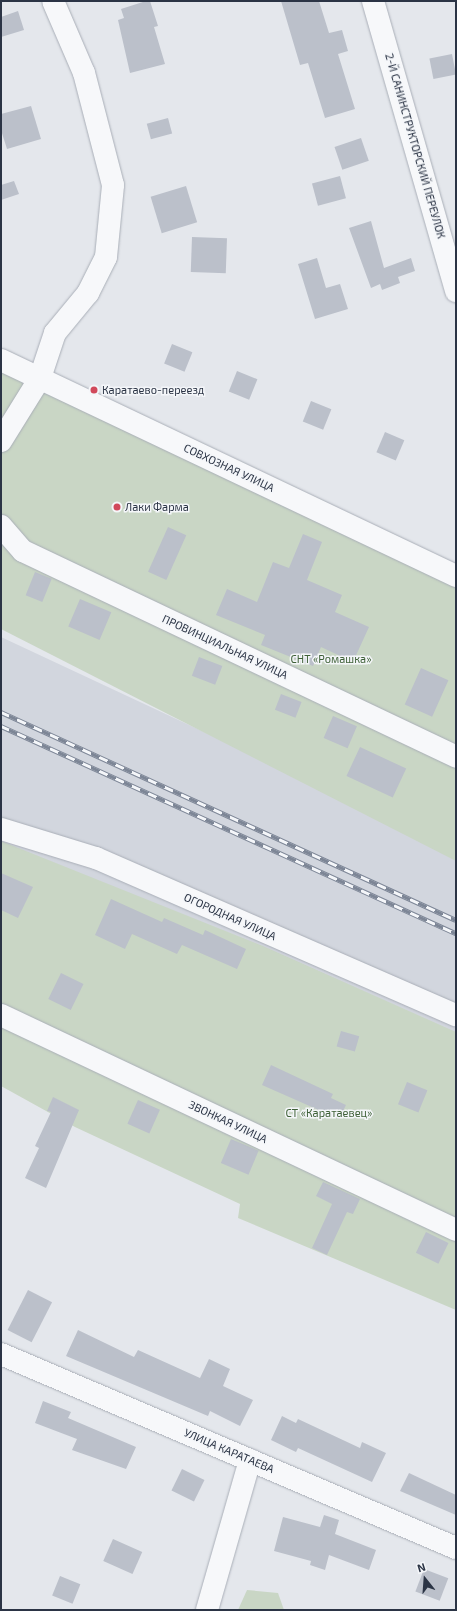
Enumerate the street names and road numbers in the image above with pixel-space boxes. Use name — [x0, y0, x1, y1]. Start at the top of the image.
street label: 2-Й САНИНСТРУКТОРСКИЙ ПЕРЕУЛОК — [382, 52, 448, 240]
street label: СОВХОЗНАЯ УЛИЦА — [182, 441, 276, 495]
street label: ПРОВИНЦИАЛЬНАЯ УЛИЦА — [160, 612, 290, 682]
street label: ОГОРОДНАЯ УЛИЦА — [182, 891, 278, 943]
street label: ЗВОНКАЯ УЛИЦА — [187, 1098, 269, 1146]
street label: УЛИЦА КАРАТАЕВА — [182, 1426, 276, 1476]

